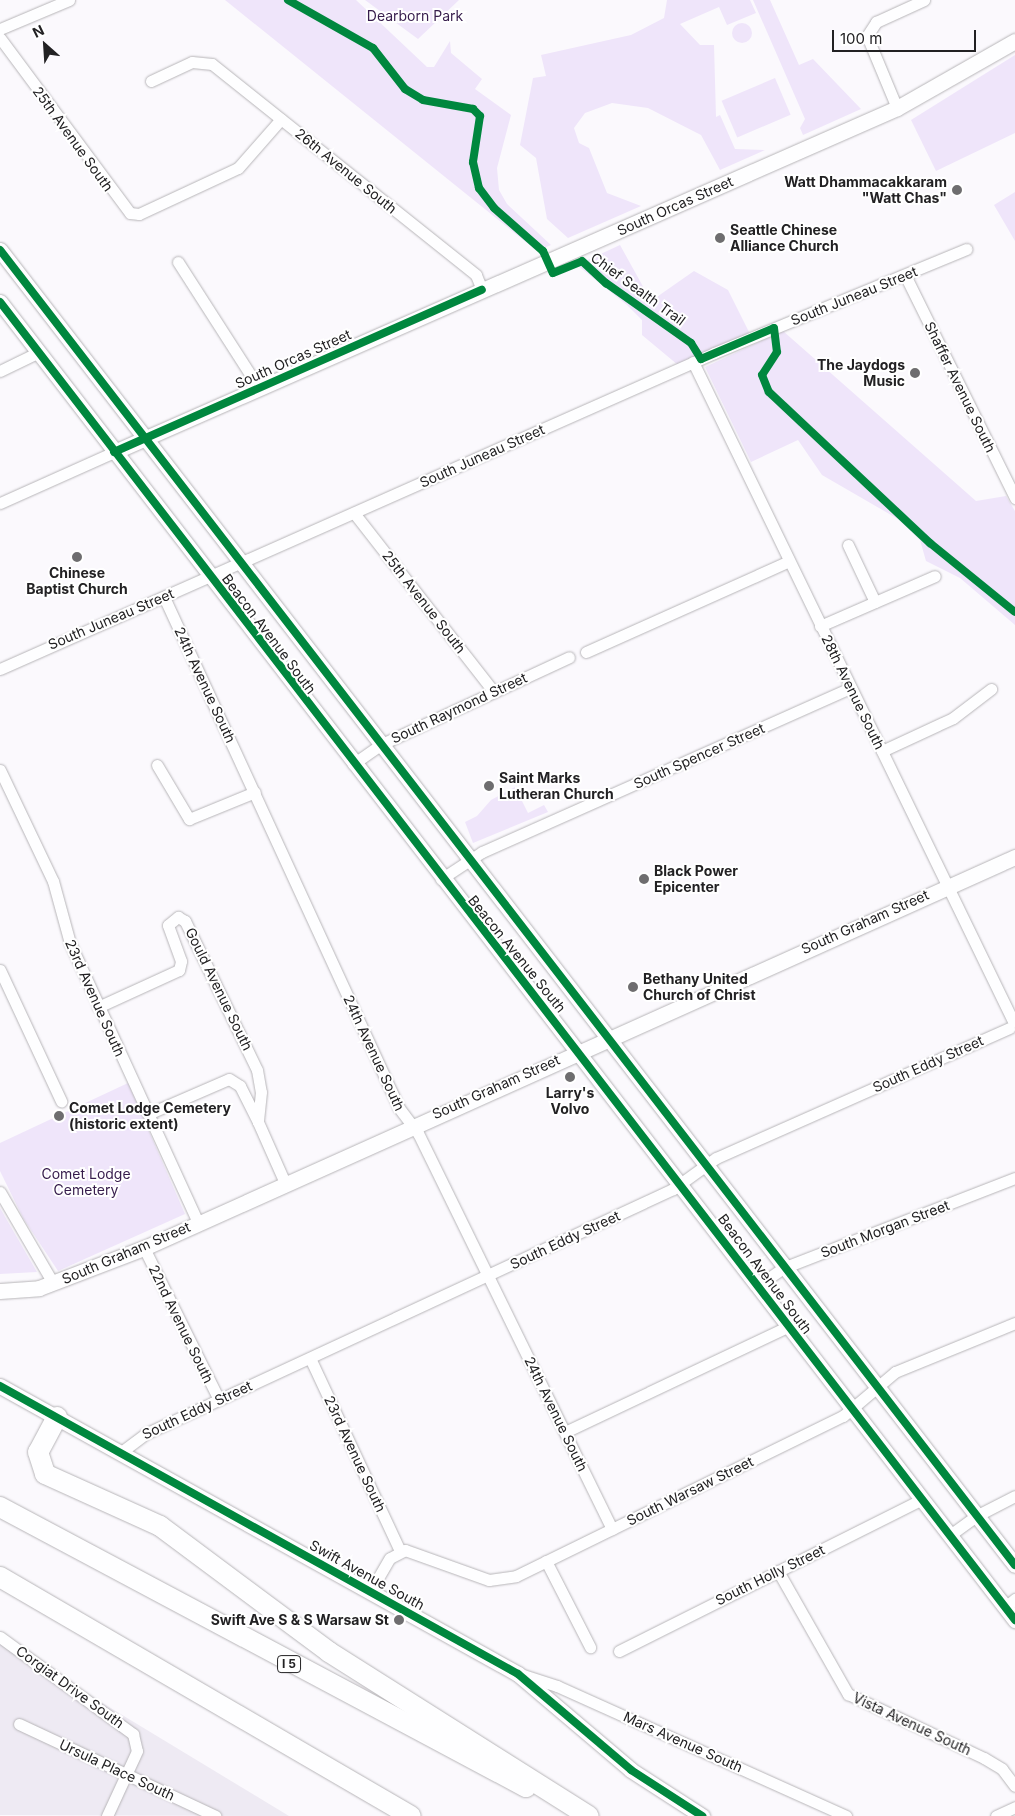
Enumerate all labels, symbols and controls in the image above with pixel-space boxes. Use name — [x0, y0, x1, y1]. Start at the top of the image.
park label: Dearborn Park — [367, 8, 463, 24]
north arrow — [20, 20, 70, 70]
scale bar — [835, 20, 979, 52]
text: N — [30, 21, 47, 41]
text: 100 m — [840, 29, 882, 48]
street label: 25th Avenue South — [29, 83, 117, 195]
street label: 26th Avenue South — [292, 125, 400, 217]
street label: South Orcas Street — [614, 173, 736, 239]
place label: Watt Dhammacakkaram "Watt Chas" — [784, 174, 947, 206]
marker: Watt Dhammacakkaram "Watt Chas" — [951, 184, 963, 196]
place label: Seattle Chinese Alliance Church — [730, 222, 839, 254]
marker: Seattle Chinese Alliance Church — [714, 232, 726, 244]
street label: Chief Sealth Trail — [587, 249, 689, 329]
street label: South Juneau Street — [788, 263, 920, 329]
street label: Shaffer Avenue South — [921, 319, 999, 455]
street label: South Orcas Street — [232, 326, 354, 392]
place label: The Jaydogs Music — [817, 357, 905, 390]
marker: The Jaydogs Music — [909, 367, 921, 379]
street label: South Juneau Street — [417, 421, 547, 491]
street label: 25th Avenue South — [379, 547, 469, 657]
marker: Chinese Baptist Church — [71, 551, 83, 563]
place label: Chinese Baptist Church — [26, 565, 128, 598]
street label: Beacon Avenue South — [218, 571, 320, 697]
street label: South Juneau Street — [46, 585, 176, 653]
street label: 24th Avenue South — [171, 624, 239, 746]
street label: 28th Avenue South — [818, 632, 888, 752]
street label: South Raymond Street — [388, 669, 530, 747]
street label: South Spencer Street — [631, 720, 767, 792]
place label: Saint Marks Lutheran Church — [499, 770, 614, 802]
marker: Saint Marks Lutheran Church — [483, 780, 495, 792]
place label: Black Power Epicenter — [654, 863, 738, 896]
marker: Black Power Epicenter — [638, 873, 650, 885]
street label: South Graham Street — [799, 886, 931, 958]
street label: Beacon Avenue South — [465, 892, 569, 1016]
street label: Gould Avenue South — [182, 925, 256, 1053]
street label: 23rd Avenue South — [62, 937, 128, 1059]
place label: Bethany United Church of Christ — [643, 971, 756, 1004]
marker: Bethany United Church of Christ — [627, 981, 639, 993]
street label: 24th Avenue South — [340, 992, 408, 1114]
street label: South Eddy Street — [870, 1032, 986, 1096]
street label: South Graham Street — [430, 1051, 562, 1123]
marker: Larry's Volvo — [564, 1071, 576, 1083]
place label: Larry's Volvo — [546, 1085, 594, 1118]
place label: Comet Lodge Cemetery (historic extent) — [69, 1100, 231, 1132]
marker: Comet Lodge Cemetery (historic extent) — [53, 1110, 65, 1122]
park label: Comet Lodge Cemetery — [41, 1166, 131, 1198]
street label: South Morgan Street — [818, 1197, 952, 1261]
street label: South Eddy Street — [507, 1207, 623, 1273]
street label: Beacon Avenue South — [714, 1211, 816, 1337]
street label: South Graham Street — [59, 1218, 193, 1288]
street label: 22nd Avenue South — [145, 1262, 217, 1386]
street label: 24th Avenue South — [521, 1354, 591, 1474]
street label: South Eddy Street — [139, 1377, 255, 1443]
street label: 23rd Avenue South — [321, 1393, 389, 1515]
street label: South Warsaw Street — [624, 1453, 756, 1529]
street label: Swift Avenue South — [307, 1536, 427, 1614]
street label: South Holly Street — [713, 1541, 827, 1609]
place label: Swift Ave S & S Warsaw St — [211, 1612, 389, 1628]
marker: Swift Ave S & S Warsaw St — [393, 1614, 405, 1626]
street label: Corgiat Drive South — [13, 1642, 127, 1732]
road number: I 5 — [276, 1655, 302, 1674]
street label: Vista Avenue South — [850, 1689, 974, 1759]
street label: Mars Avenue South — [621, 1708, 745, 1776]
street label: Ursula Place South — [57, 1736, 177, 1804]

